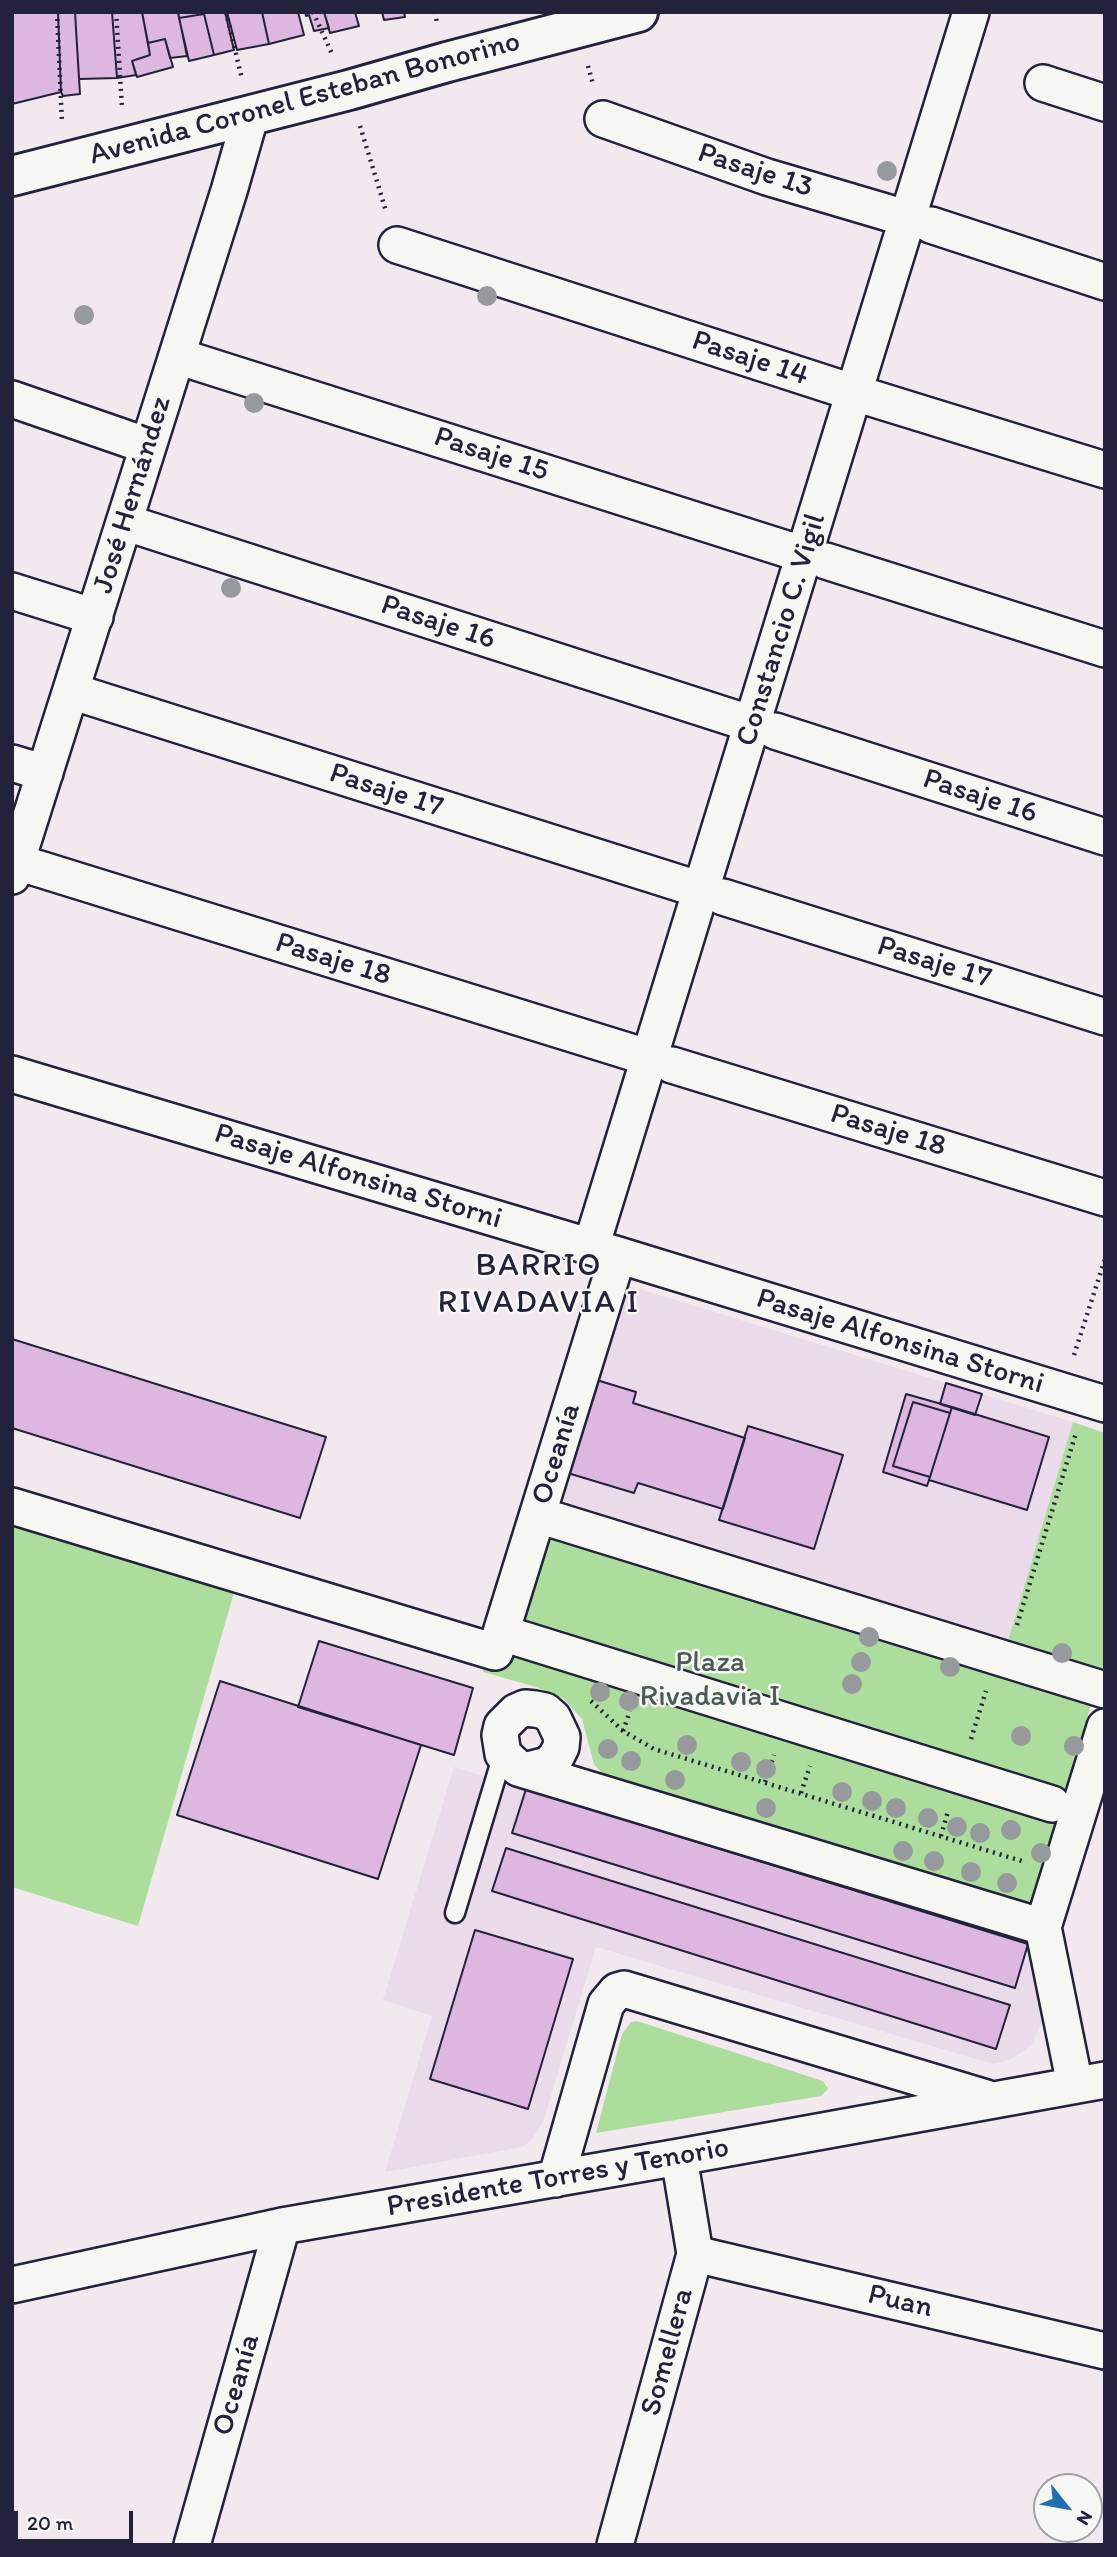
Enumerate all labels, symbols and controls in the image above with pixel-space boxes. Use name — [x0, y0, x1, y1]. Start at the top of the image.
street label: Avenida Coronel Esteban Bonorino — [86, 24, 524, 174]
street label: Pasaje 13 — [693, 136, 817, 206]
street label: Pasaje 14 — [687, 323, 813, 395]
street label: José Hernández — [86, 392, 180, 598]
street label: Pasaje 15 — [429, 420, 553, 490]
street label: Constancio C. Vigil — [729, 509, 835, 751]
street label: Pasaje 16 — [376, 588, 500, 658]
street label: Pasaje 17 — [325, 756, 447, 826]
street label: Pasaje 16 — [918, 762, 1042, 832]
street label: Pasaje 18 — [271, 925, 395, 995]
street label: Pasaje 17 — [873, 929, 995, 997]
street label: Pasaje 18 — [826, 1096, 950, 1166]
street label: Pasaje Alfonsina Storni — [210, 1116, 506, 1238]
district label: BARRIO RIVADAVIA I — [438, 1248, 640, 1323]
street label: Pasaje Alfonsina Storni — [752, 1281, 1048, 1403]
street label: Oceanía — [525, 1399, 589, 1509]
park label: Plaza Rivadavia I — [640, 1645, 780, 1716]
street label: Presidente Torres y Tenorio — [384, 2130, 732, 2226]
street label: Puan — [864, 2277, 936, 2327]
street label: Somellera — [634, 2284, 702, 2420]
street label: Oceanía — [205, 2330, 269, 2440]
north arrow — [1033, 2473, 1103, 2543]
scale bar — [18, 2498, 136, 2542]
text: N — [1072, 2507, 1098, 2529]
text: 20 m — [27, 2510, 73, 2535]

